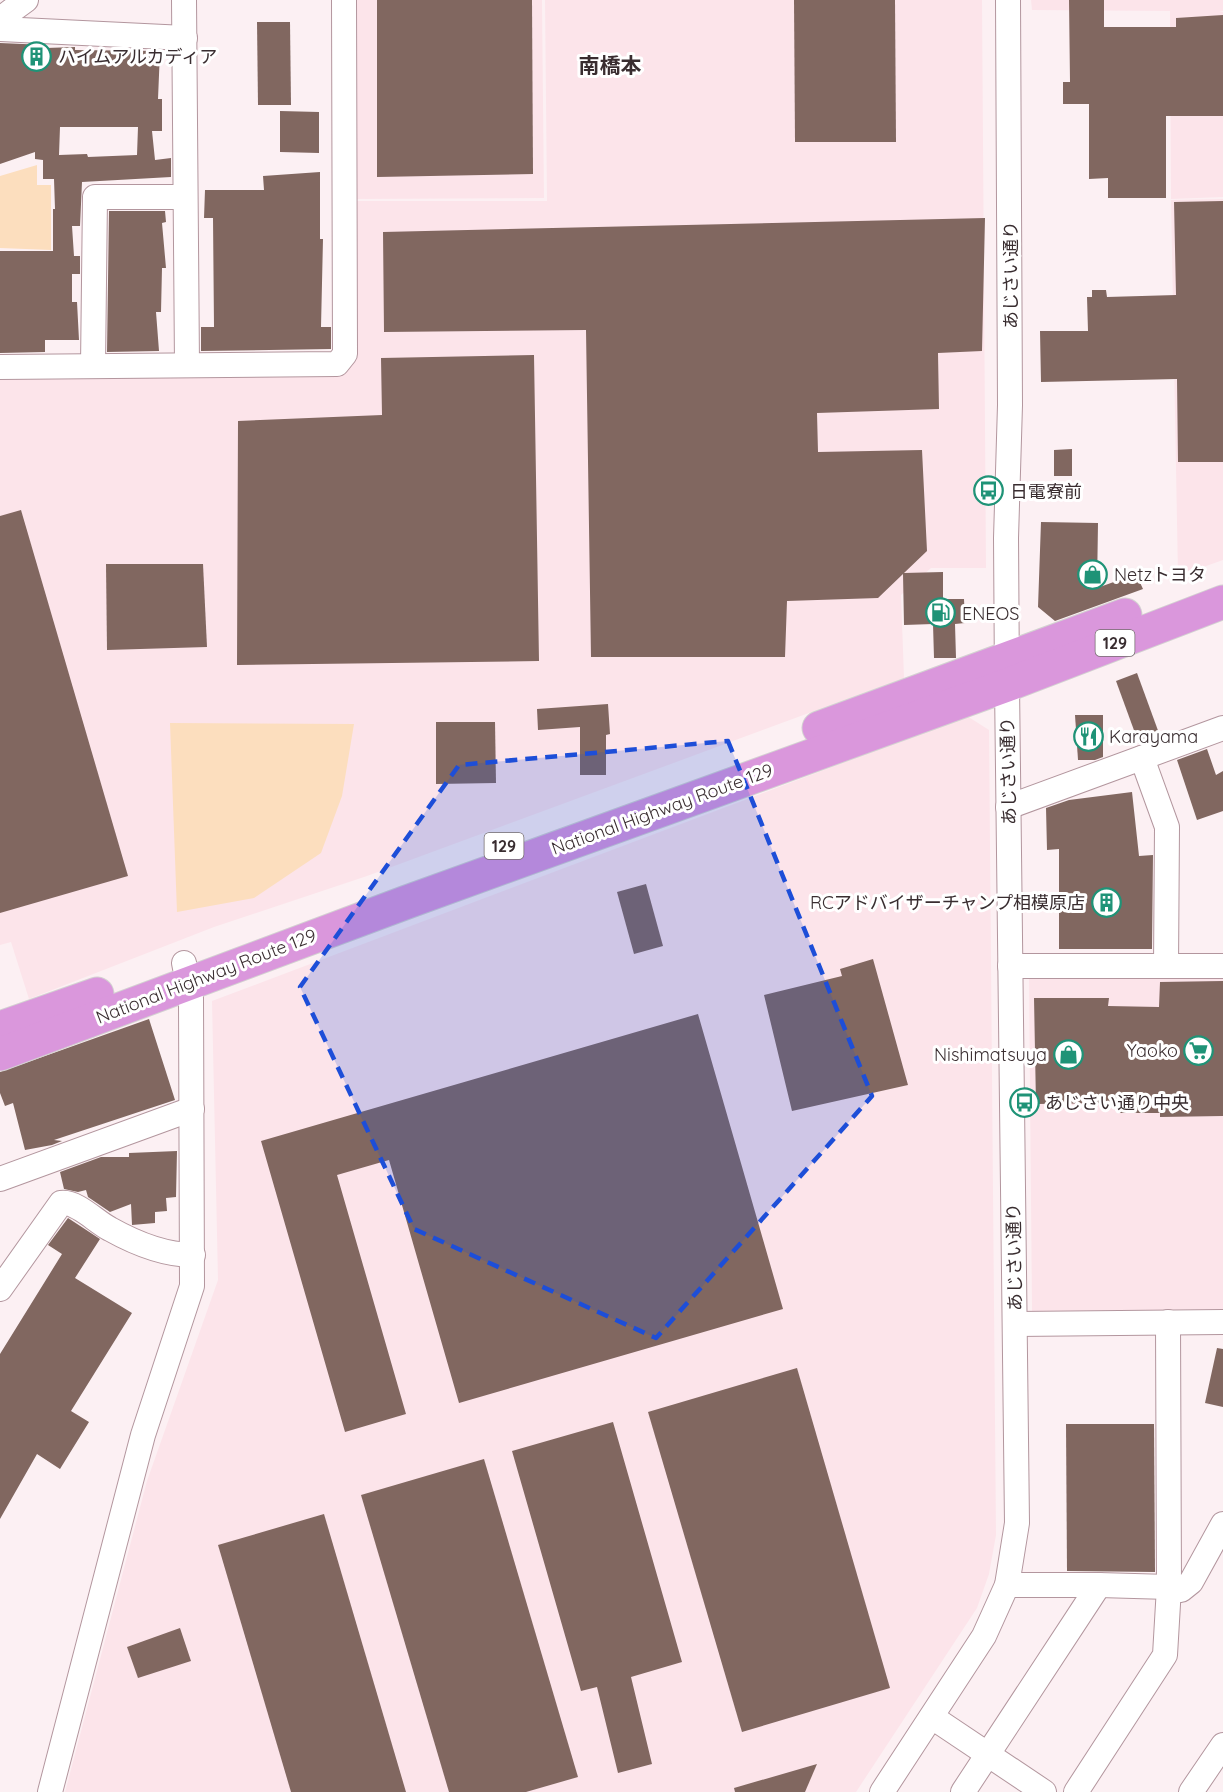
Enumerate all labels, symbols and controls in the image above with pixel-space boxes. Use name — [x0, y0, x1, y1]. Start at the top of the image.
building icon: ハイムアルカディア — [21, 40, 53, 72]
place label: ハイムアルカディア — [58, 45, 217, 68]
district label: 南橋本 — [579, 52, 642, 78]
street label: あじさい通り — [999, 221, 1022, 329]
bus stop icon: 日電寮前 — [973, 475, 1005, 507]
place label: 日電寮前 — [1010, 480, 1082, 503]
shop icon: Netzトヨタ — [1077, 558, 1109, 590]
place label: Netzトヨタ — [1114, 563, 1206, 586]
fuel station icon: ENEOS — [925, 597, 957, 629]
place label: ENEOS — [962, 602, 1019, 625]
road number: 129 — [1096, 630, 1134, 656]
street label: あじさい通り — [996, 717, 1020, 825]
restaurant icon: Karayama — [1072, 720, 1104, 752]
place label: Karayama — [1109, 725, 1198, 748]
street label: National Highway Route 129 — [548, 758, 776, 860]
road number: 129 — [484, 833, 524, 859]
building icon: RCアドバイザーチャンプ相模原店 — [1090, 886, 1122, 918]
place label: RCアドバイザーチャンプ相模原店 — [810, 891, 1085, 914]
street label: National Highway Route 129 — [93, 923, 319, 1029]
supermarket icon: Yaoko — [1183, 1034, 1215, 1066]
shop icon: Nishimatsuya — [1052, 1038, 1084, 1070]
place label: Yaoko — [1127, 1039, 1178, 1062]
place label: Nishimatsuya — [934, 1043, 1047, 1066]
bus stop icon: あじさい通り中央 — [1008, 1086, 1040, 1118]
place label: あじさい通り中央 — [1045, 1091, 1189, 1114]
street label: あじさい通り — [1002, 1203, 1026, 1311]

